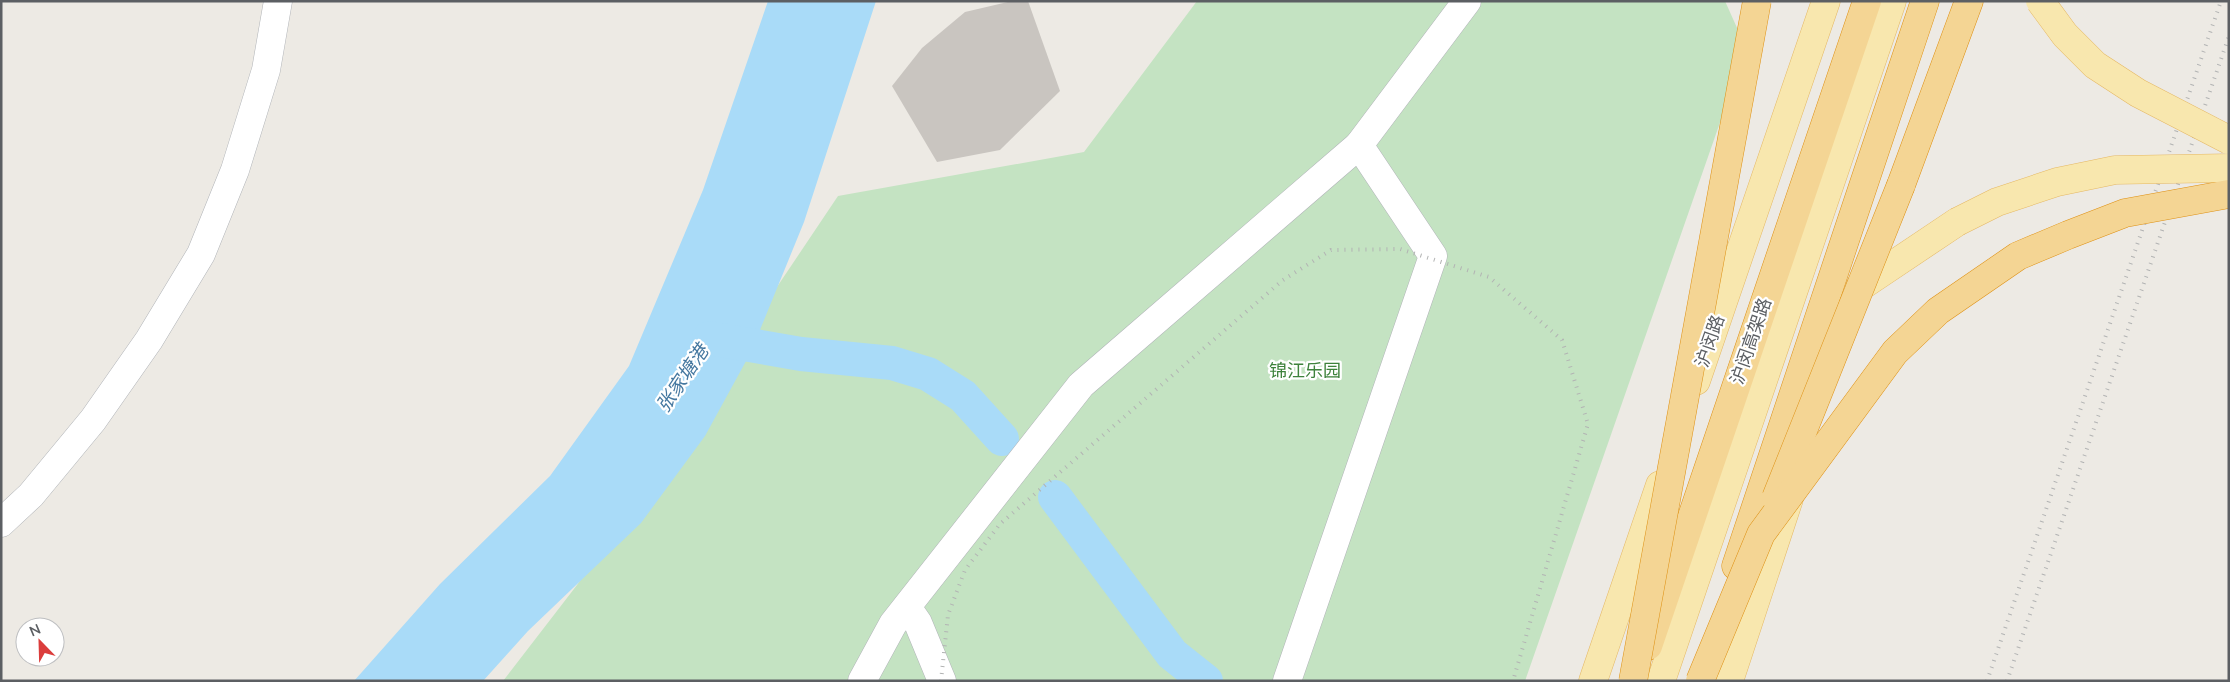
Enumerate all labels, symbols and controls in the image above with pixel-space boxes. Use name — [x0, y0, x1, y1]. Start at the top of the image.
street label: 沪闵高架路 — [1725, 295, 1776, 387]
street label: 沪闵路 — [1690, 312, 1729, 370]
water label: 张家塘港 — [651, 337, 715, 416]
park label: 锦江乐园 — [1269, 359, 1341, 382]
north arrow — [15, 617, 65, 667]
text: N — [27, 620, 43, 640]

